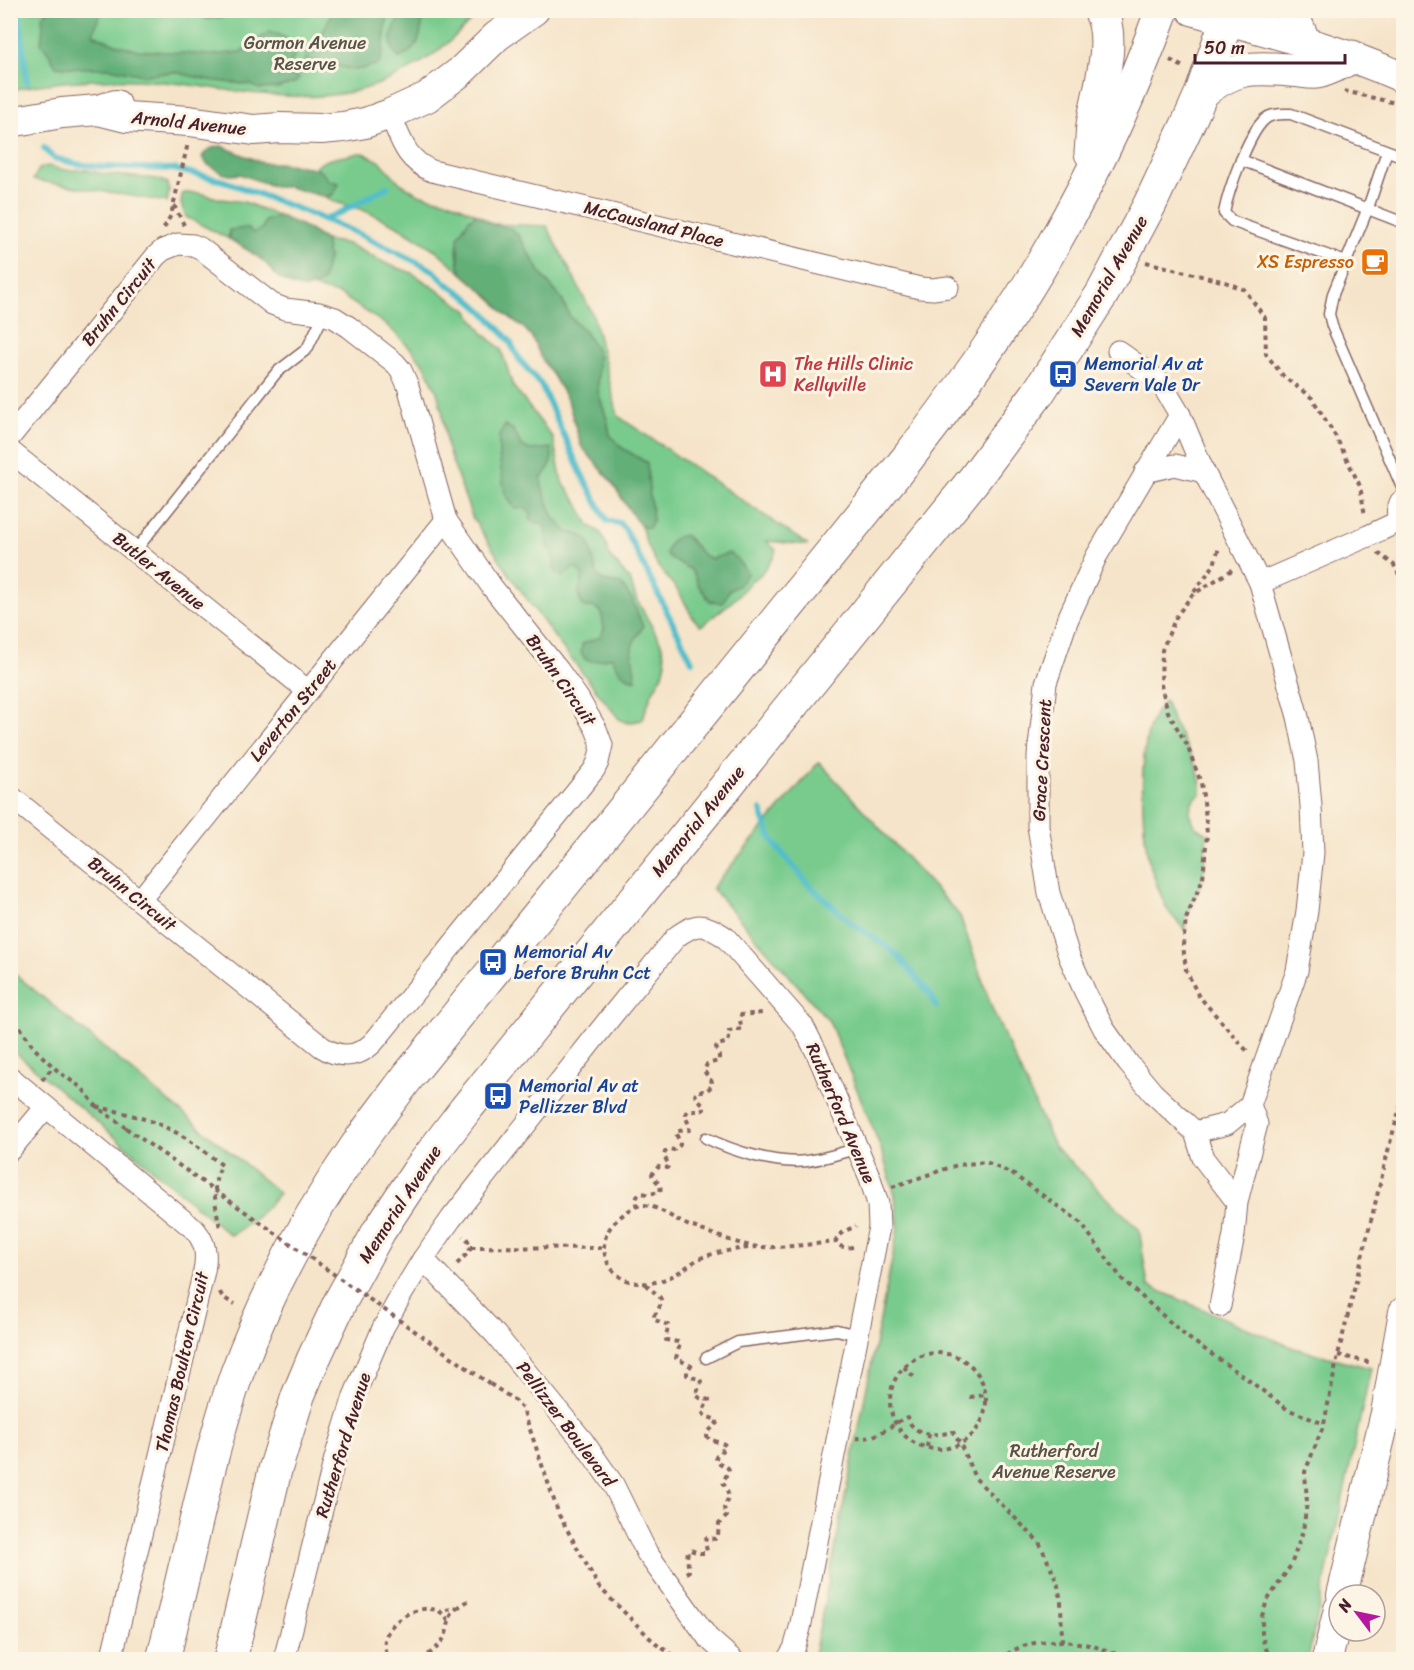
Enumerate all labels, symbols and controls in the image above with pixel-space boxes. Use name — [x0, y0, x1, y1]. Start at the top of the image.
park label: Gormon Avenue Reserve — [244, 27, 366, 80]
scale bar — [1195, 27, 1345, 65]
text: 50 m — [1204, 32, 1245, 64]
street label: Arnold Avenue — [129, 101, 248, 145]
street label: McCausland Place — [581, 191, 727, 257]
street label: Memorial Avenue — [1061, 209, 1157, 343]
place label: XS Espresso — [1256, 246, 1354, 278]
cafe icon: XS Espresso — [1359, 246, 1391, 278]
street label: Bruhn Circuit — [73, 250, 165, 354]
place label: The Hills Clinic Kellyville — [794, 348, 913, 401]
place label: Memorial Av at Severn Vale Dr — [1084, 348, 1204, 401]
hospital icon: The Hills Clinic Kellyville — [757, 358, 789, 390]
bus stop icon: Memorial Av at Severn Vale Dr — [1047, 358, 1079, 390]
street label: Butler Avenue — [105, 523, 213, 619]
street label: Bruhn Circuit — [517, 627, 605, 733]
street label: Leverton Street — [241, 651, 345, 769]
street label: Grace Crescent — [1023, 698, 1061, 822]
street label: Memorial Avenue — [643, 758, 753, 884]
street label: Bruhn Circuit — [80, 848, 184, 940]
place label: Memorial Av before Bruhn Cct — [514, 936, 651, 989]
bus stop icon: Memorial Av before Bruhn Cct — [477, 946, 509, 978]
street label: Rutherford Avenue — [797, 1038, 885, 1189]
place label: Memorial Av at Pellizzer Blvd — [519, 1070, 639, 1123]
bus stop icon: Memorial Av at Pellizzer Blvd — [482, 1080, 514, 1112]
street label: Memorial Avenue — [350, 1138, 450, 1270]
street label: Thomas Boulton Circuit — [146, 1268, 219, 1455]
street label: Pellizzer Boulevard — [508, 1354, 625, 1495]
street label: Rutherford Avenue — [306, 1368, 380, 1522]
park label: Rutherford Avenue Reserve — [991, 1435, 1116, 1488]
north arrow — [1327, 1583, 1387, 1643]
text: N — [1329, 1592, 1360, 1619]

